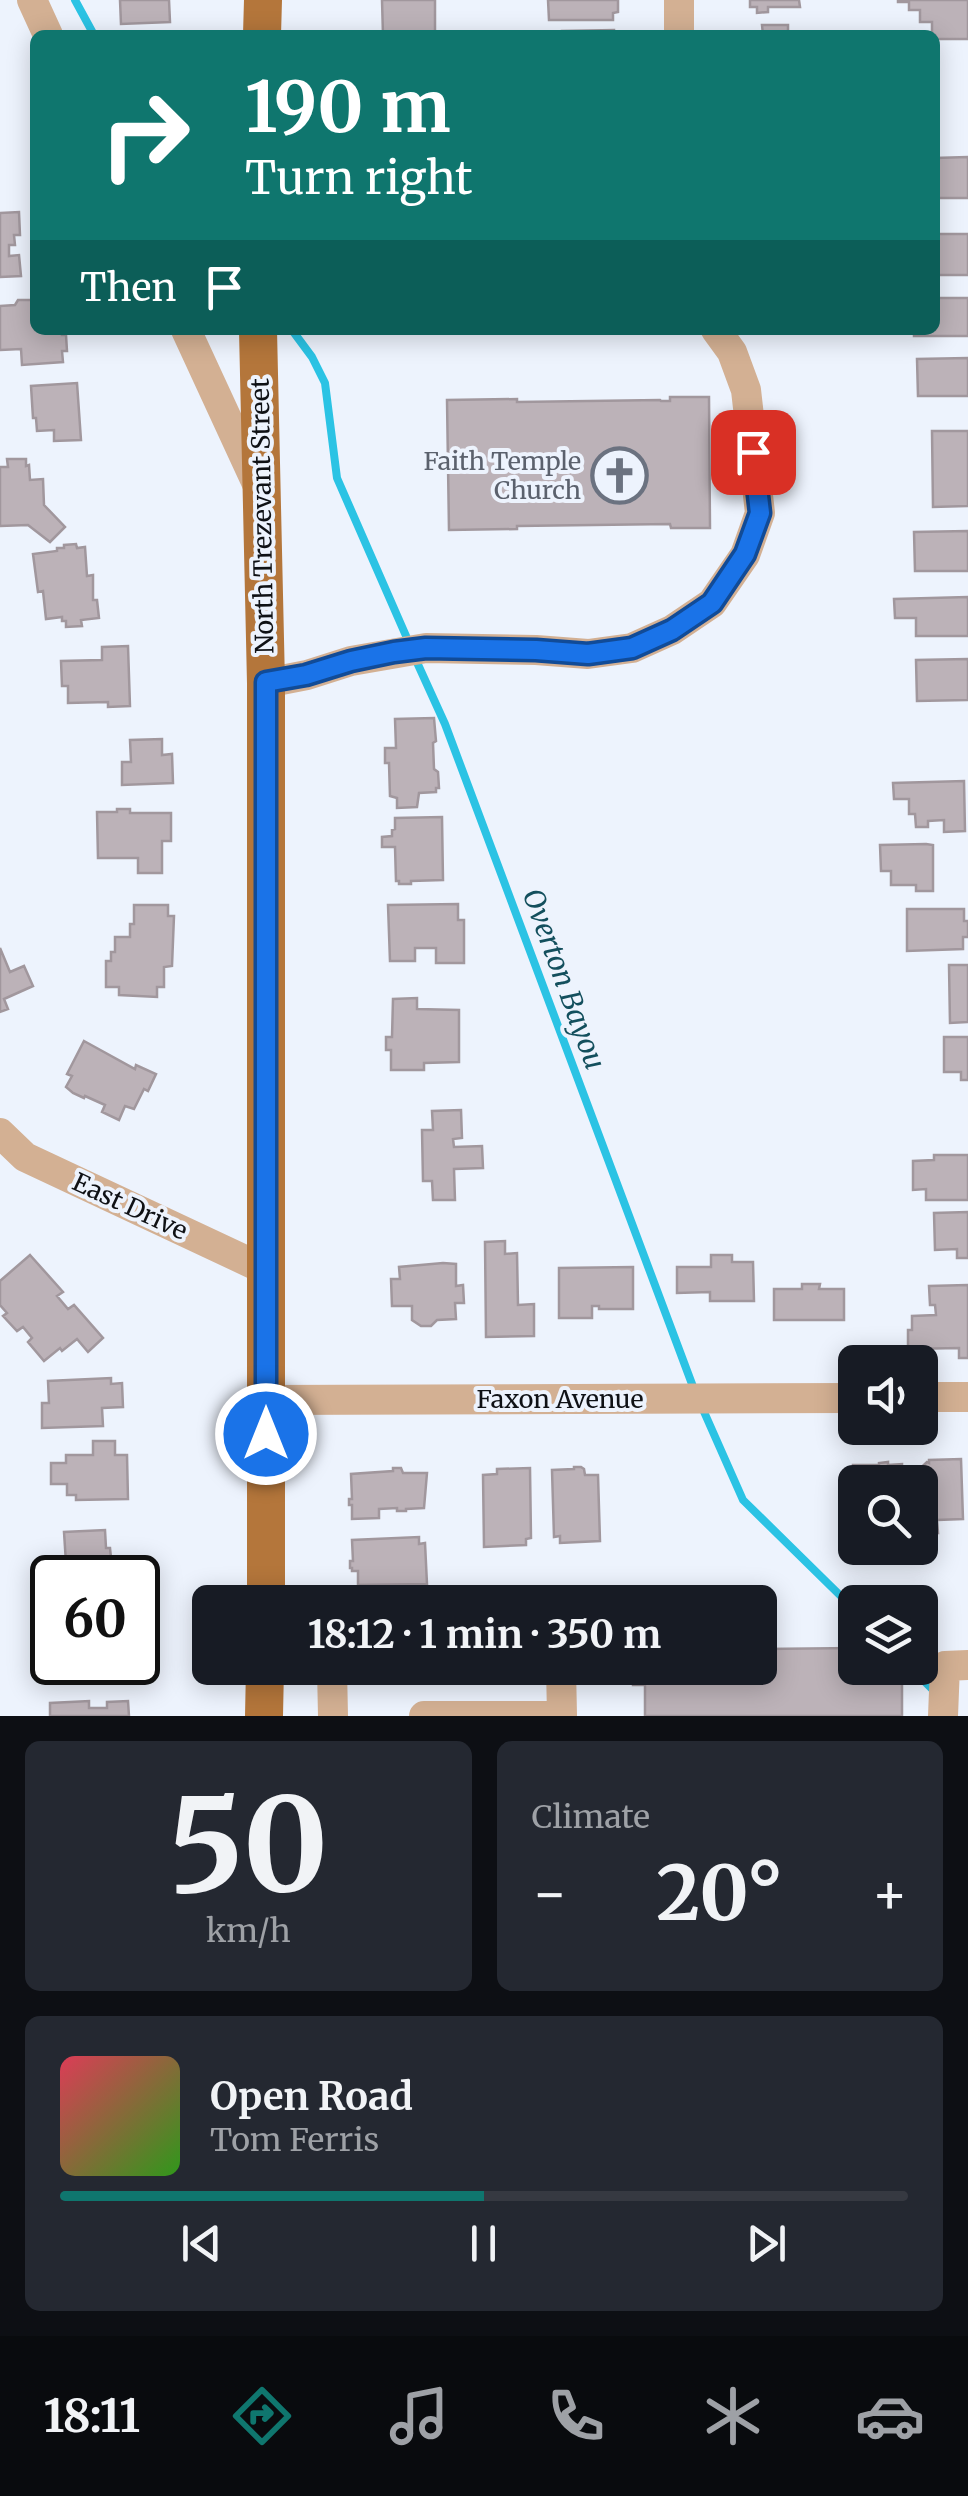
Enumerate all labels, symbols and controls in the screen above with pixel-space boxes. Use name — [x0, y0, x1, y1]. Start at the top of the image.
text: 190 m — [245, 63, 451, 151]
icon: right — [80, 70, 210, 200]
text: Turn right — [245, 150, 473, 206]
icon: arrive — [197, 260, 252, 315]
text: Then — [80, 264, 177, 311]
street label: North Trezevant Street — [244, 378, 280, 654]
pin — [711, 410, 796, 495]
icon: arrive — [726, 425, 781, 480]
place label: Faith Temple Church — [424, 445, 581, 506]
church icon: Faith Temple Church — [590, 445, 650, 505]
water label: Overton Bayou — [515, 884, 613, 1074]
street label: East Drive — [67, 1165, 193, 1247]
map controls — [838, 1345, 938, 1685]
button: sound — [838, 1345, 938, 1445]
position arrow — [214, 1382, 318, 1486]
street label: Faxon Avenue — [477, 1383, 643, 1415]
button: search — [838, 1465, 938, 1565]
speed limit sign: 60 — [30, 1555, 160, 1685]
button: layers — [838, 1585, 938, 1685]
text: 18:12 · 1 min · 350 m — [308, 1611, 661, 1658]
text: 50 — [168, 1764, 329, 1927]
text: Climate — [532, 1797, 650, 1837]
text: 20° — [656, 1846, 783, 1940]
text: − — [532, 1859, 568, 1928]
text: + — [871, 1859, 908, 1928]
text: km/h — [206, 1911, 291, 1951]
text: Open Road — [210, 2073, 413, 2120]
text: Tom Ferris — [210, 2120, 379, 2160]
icon: previous — [174, 2216, 229, 2271]
icon: pause — [456, 2216, 511, 2271]
icon: next — [739, 2216, 794, 2271]
icon: directions — [227, 2381, 297, 2451]
icon: music — [384, 2381, 454, 2451]
icon: phone — [541, 2381, 611, 2451]
icon: climate — [698, 2381, 768, 2451]
icon: car — [855, 2381, 925, 2451]
text: 18:11 — [43, 2388, 140, 2444]

